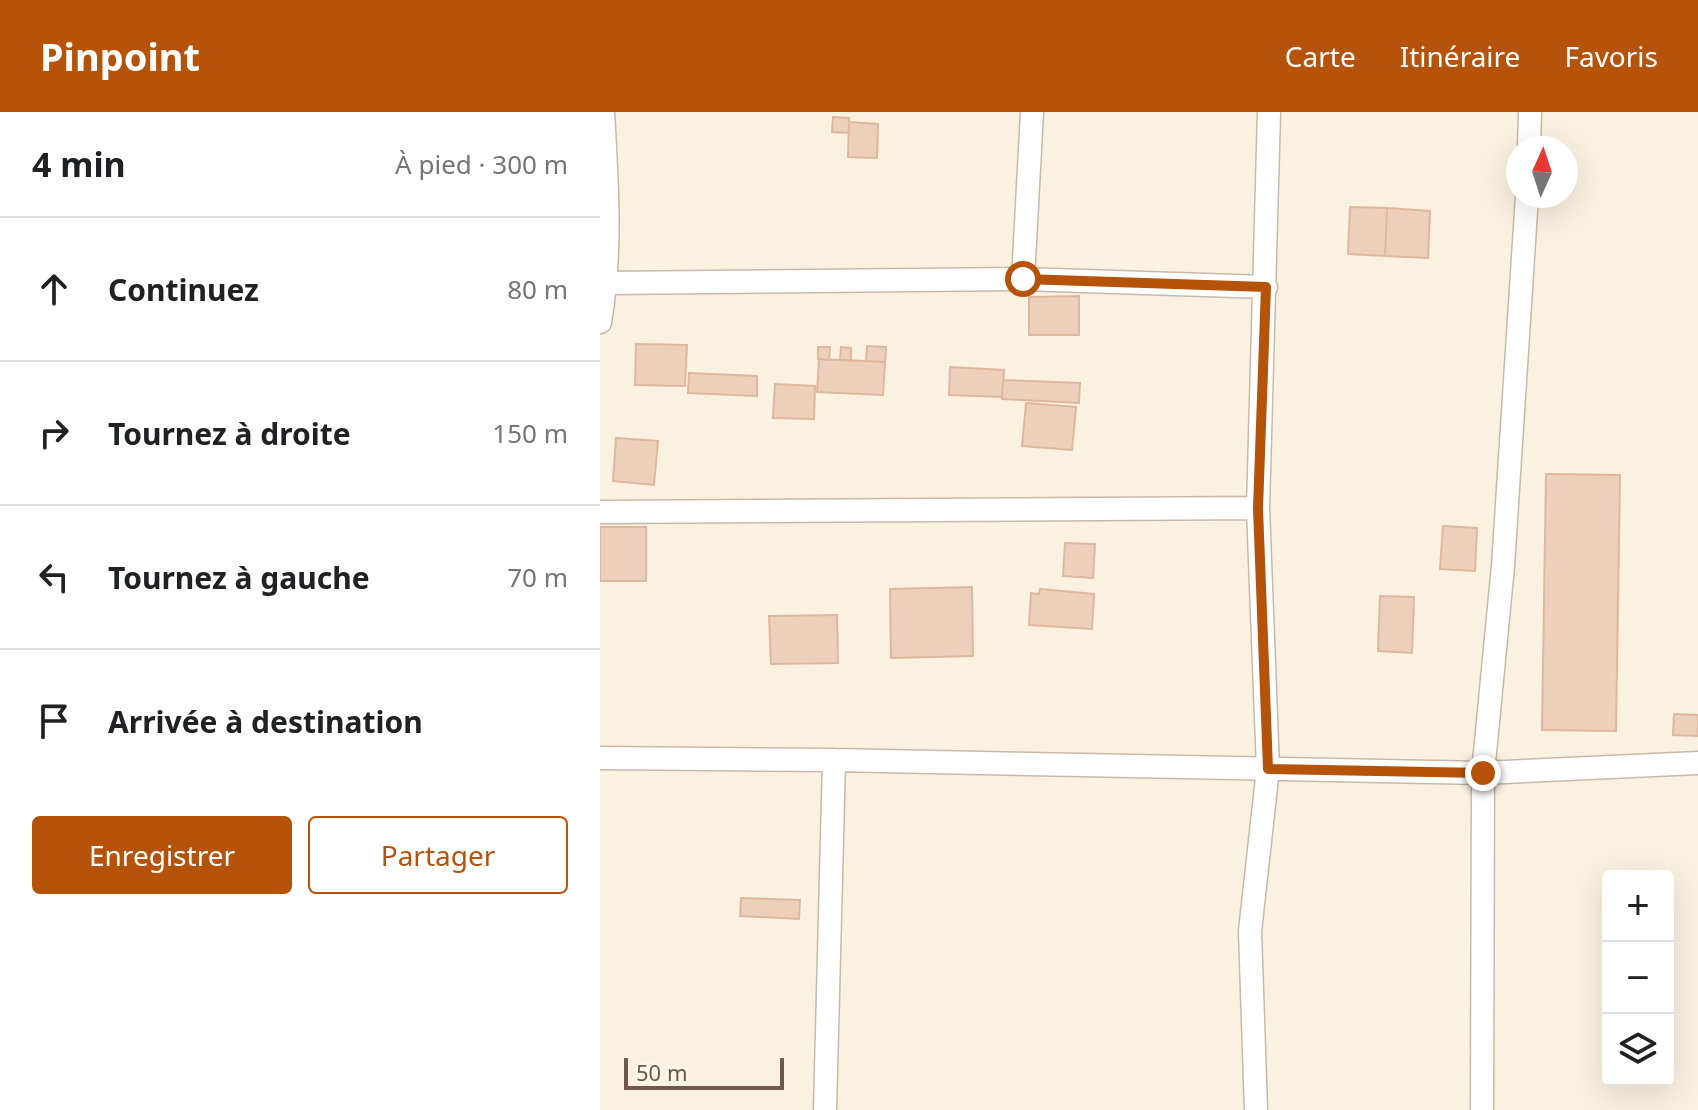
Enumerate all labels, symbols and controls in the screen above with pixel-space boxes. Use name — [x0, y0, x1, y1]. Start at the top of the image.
text: Pinpoint — [40, 30, 200, 82]
text: Carte — [1285, 37, 1356, 75]
text: Itinéraire — [1400, 37, 1520, 75]
text: Favoris — [1564, 37, 1658, 75]
north arrow — [1506, 136, 1578, 208]
text: 4 min — [32, 141, 126, 187]
text: À pied · 300 m — [395, 146, 568, 182]
route start — [1005, 261, 1041, 297]
icon: ahead — [32, 267, 76, 311]
text: Continuez — [108, 269, 259, 310]
text: 80 m — [507, 271, 568, 307]
icon: right — [32, 411, 76, 455]
text: Tournez à droite — [108, 413, 351, 454]
text: 150 m — [492, 415, 568, 451]
icon: left — [32, 555, 76, 599]
text: Tournez à gauche — [108, 557, 370, 598]
text: 70 m — [507, 559, 568, 595]
icon: arrive — [32, 699, 76, 743]
text: Arrivée à destination — [108, 701, 423, 742]
route end — [1465, 755, 1501, 791]
button: Enregistrer — [32, 816, 292, 894]
button: Partager — [308, 816, 568, 894]
map controls — [1602, 870, 1674, 1086]
button: + — [1602, 870, 1674, 942]
button: − — [1602, 942, 1674, 1014]
button: layers — [1602, 1014, 1674, 1086]
scale bar — [624, 1054, 784, 1090]
text: 50 m — [636, 1057, 687, 1087]

